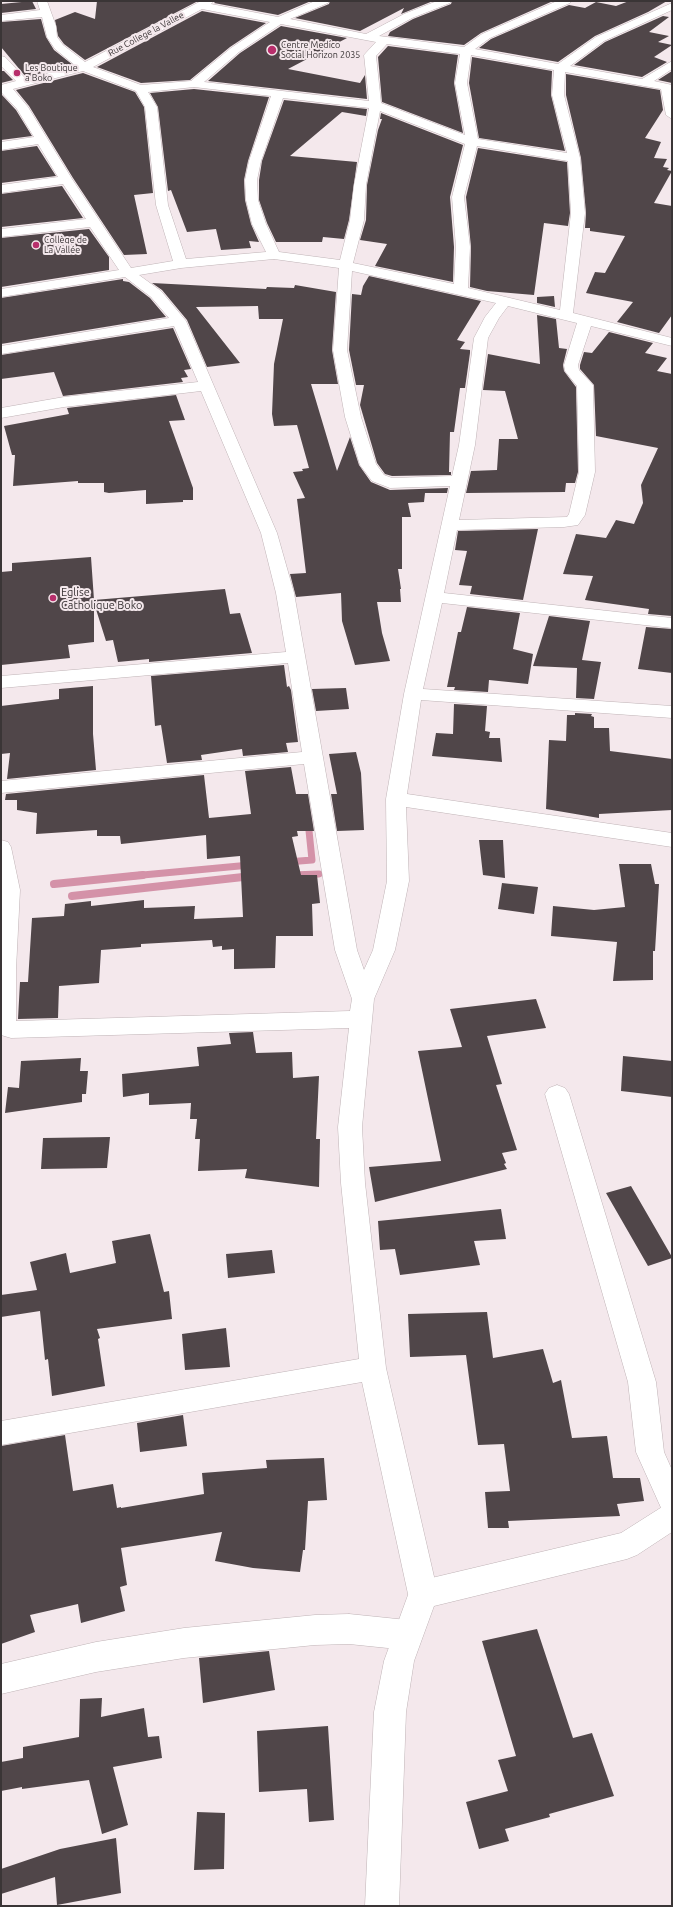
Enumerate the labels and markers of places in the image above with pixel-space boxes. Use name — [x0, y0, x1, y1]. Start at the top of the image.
place label: Centre Medico Social Horizon 2035 — [281, 40, 360, 61]
marker: Centre Medico Social Horizon 2035 — [266, 44, 278, 56]
place label: Les Boutique a Boko — [25, 63, 78, 84]
marker: Les Boutique a Boko — [12, 68, 22, 78]
place label: Collège de La Vallée — [44, 235, 87, 256]
marker: Collège de La Vallée — [31, 240, 41, 250]
place label: Eglise Catholique Boko — [61, 585, 142, 611]
marker: Eglise Catholique Boko — [48, 593, 58, 603]

